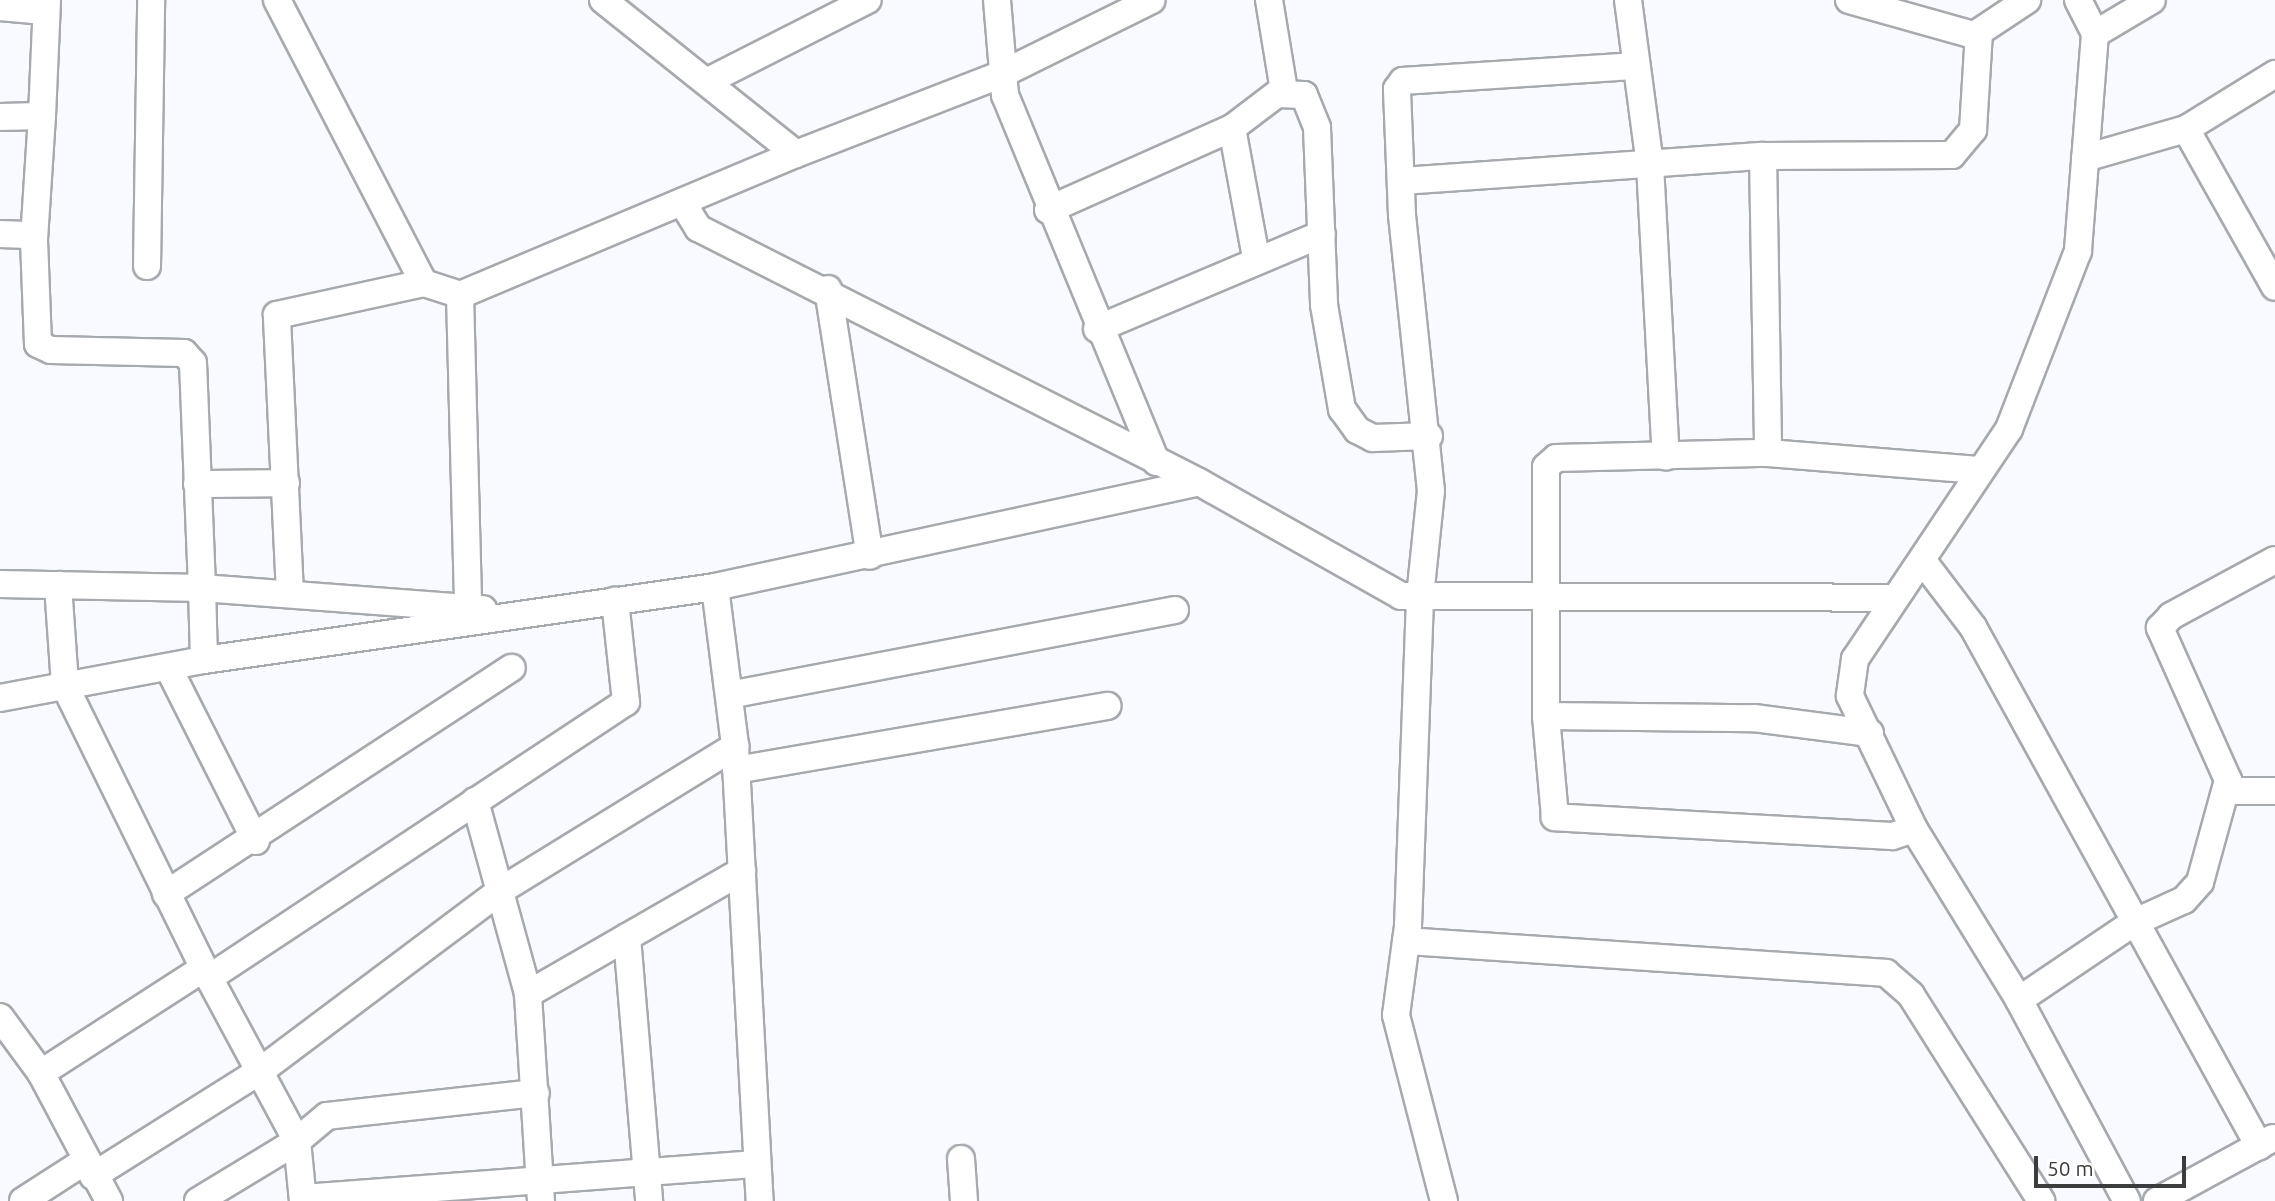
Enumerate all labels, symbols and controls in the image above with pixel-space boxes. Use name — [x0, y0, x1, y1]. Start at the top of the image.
scale bar — [2037, 1142, 2189, 1186]
text: 50 m — [2047, 1156, 2094, 1180]

